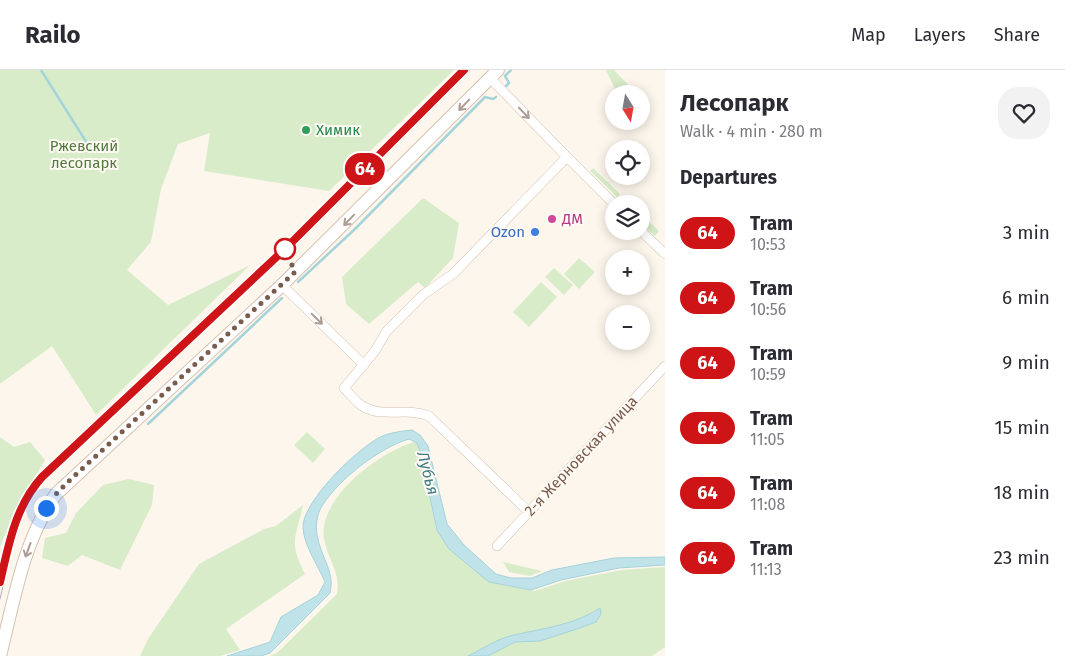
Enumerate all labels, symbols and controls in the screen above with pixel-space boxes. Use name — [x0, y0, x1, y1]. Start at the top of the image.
text: Railo — [25, 21, 81, 49]
text: Map — [851, 24, 886, 46]
text: Layers — [914, 24, 966, 46]
text: Share — [994, 24, 1040, 46]
north arrow — [605, 85, 650, 130]
map controls — [605, 85, 650, 350]
button: heart — [998, 87, 1050, 139]
text: Лесопарк — [680, 89, 789, 117]
one-way arrow — [458, 99, 470, 111]
one-way arrow — [518, 107, 530, 120]
place label: Химик — [316, 121, 360, 139]
text: Walk · 4 min · 280 m — [680, 122, 823, 141]
marker: Химик — [300, 124, 312, 136]
park label: Ржевский лесопарк — [50, 137, 118, 172]
button: locate — [605, 140, 650, 185]
line badge: 64 — [342, 153, 388, 185]
text: 64 — [355, 158, 375, 180]
text: Departures — [680, 166, 777, 189]
button: layers — [605, 195, 650, 240]
place label: ДМ — [561, 210, 583, 228]
text: Tram — [750, 212, 793, 235]
one-way arrow — [343, 213, 355, 226]
marker: ДМ — [546, 213, 558, 225]
text: 3 min — [1003, 221, 1050, 244]
text: 64 — [697, 222, 718, 244]
place label: Ozon — [491, 223, 525, 241]
marker: Ozon — [529, 226, 541, 238]
text: 10:53 — [750, 235, 786, 254]
unlabelled marker — [274, 238, 296, 260]
button: + — [605, 250, 650, 295]
text: Tram — [750, 277, 793, 300]
text: 6 min — [1002, 286, 1050, 309]
text: 64 — [697, 287, 718, 309]
text: 10:56 — [750, 300, 786, 319]
button: − — [605, 305, 650, 350]
one-way arrow — [311, 313, 323, 325]
text: Tram — [750, 342, 793, 365]
text: 9 min — [1002, 351, 1050, 374]
text: 64 — [697, 352, 718, 374]
text: 10:59 — [750, 365, 786, 384]
street label: 2-я Жерновская улица — [521, 392, 641, 520]
text: Tram — [750, 407, 793, 430]
text: 15 min — [994, 416, 1050, 439]
text: 64 — [697, 417, 718, 439]
text: 11:05 — [750, 430, 784, 449]
water label: Лубья — [413, 448, 443, 497]
text: Tram — [750, 472, 793, 495]
text: 18 min — [993, 481, 1050, 504]
text: 64 — [697, 482, 718, 504]
text: 11:08 — [750, 495, 785, 514]
your location — [34, 496, 59, 521]
text: Tram — [750, 537, 793, 560]
one-way arrow — [23, 541, 32, 557]
text: 23 min — [993, 546, 1050, 569]
text: 64 — [697, 547, 718, 569]
text: 11:13 — [750, 560, 782, 579]

